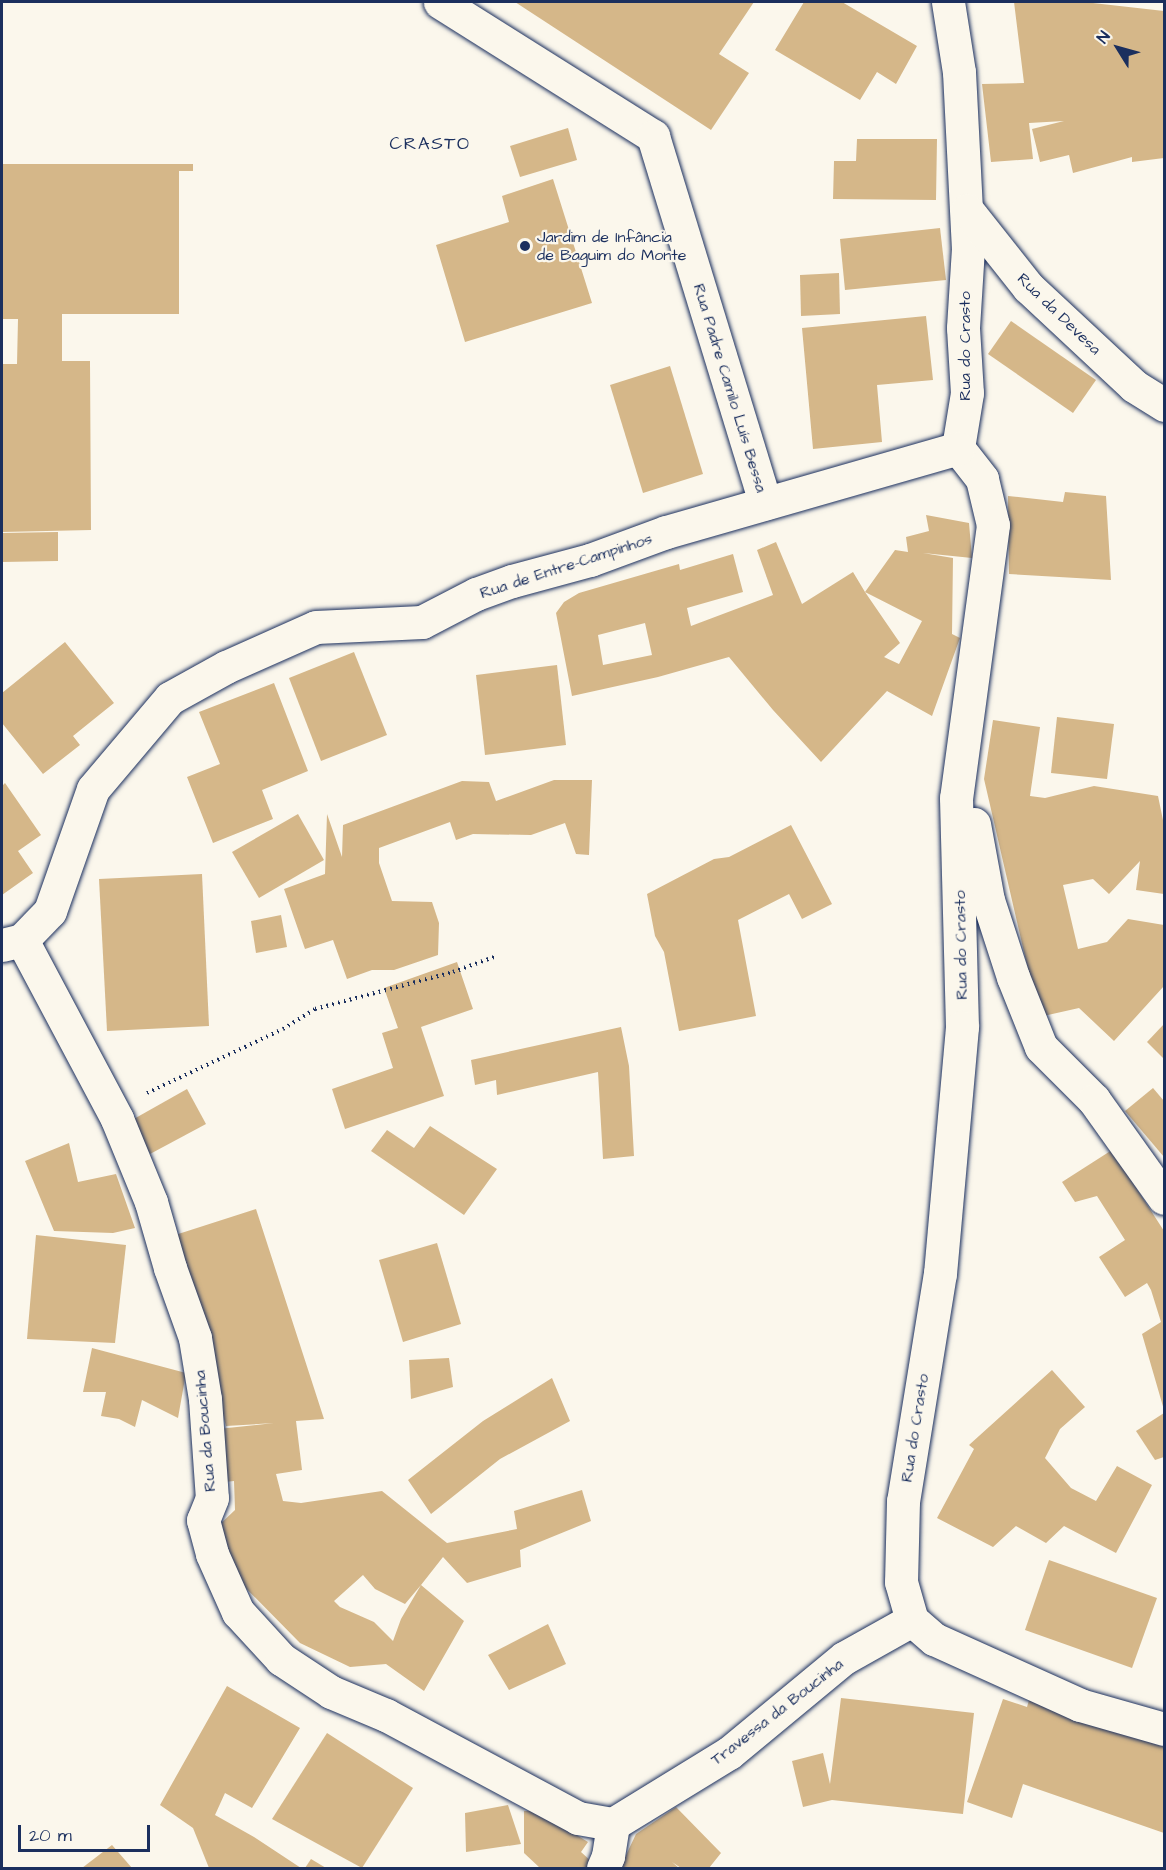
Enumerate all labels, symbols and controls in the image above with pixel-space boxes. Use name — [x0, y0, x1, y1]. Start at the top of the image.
north arrow — [1088, 18, 1148, 78]
text: N — [1092, 27, 1115, 48]
district label: CRASTO — [390, 133, 470, 155]
place label: Jardim de Infância de Baguim do Monte — [537, 227, 686, 265]
marker: Jardim de Infância de Baguim do Monte — [518, 239, 532, 253]
street label: Rua da Devesa — [1013, 269, 1105, 359]
street label: Rua Padre Camilo Luís Bessa — [689, 281, 771, 495]
street label: Rua do Crasto — [955, 291, 975, 401]
street label: Rua de Entre-Campinhos — [477, 529, 655, 603]
street label: Rua do Crasto — [950, 890, 972, 1000]
street label: Rua da Boucinha — [190, 1369, 220, 1493]
street label: Rua do Crasto — [897, 1372, 933, 1484]
street label: Travessa da Boucinha — [707, 1654, 847, 1770]
scale bar — [21, 1813, 153, 1851]
text: 20 m — [29, 1823, 72, 1848]

